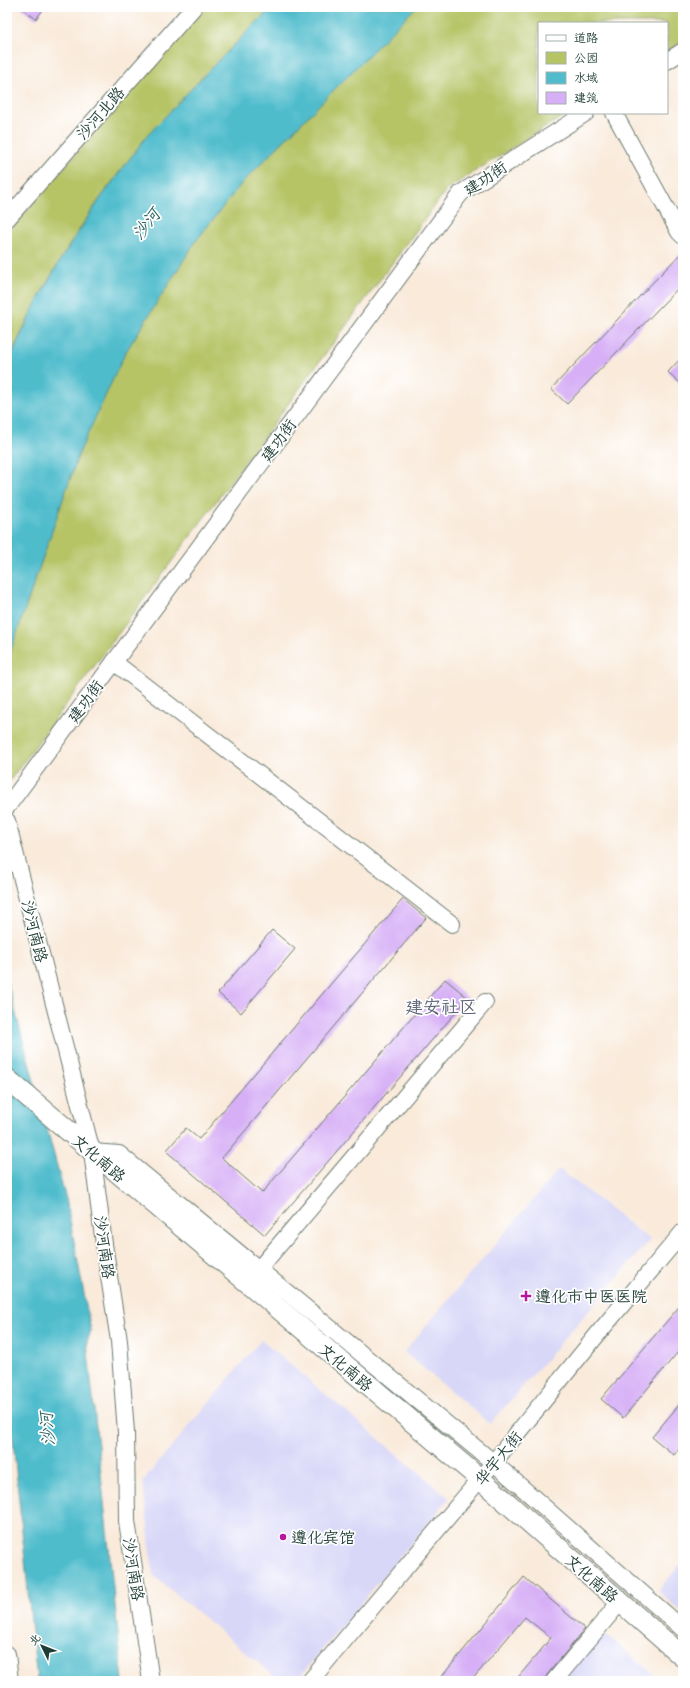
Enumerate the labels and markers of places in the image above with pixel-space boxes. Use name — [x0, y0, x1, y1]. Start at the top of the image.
place label: 遵化市中医医院 — [535, 1287, 647, 1310]
marker: 遵化市中医医院 — [520, 1290, 532, 1302]
place label: 遵化宾馆 — [291, 1528, 355, 1551]
marker: 遵化宾馆 — [278, 1532, 288, 1542]

